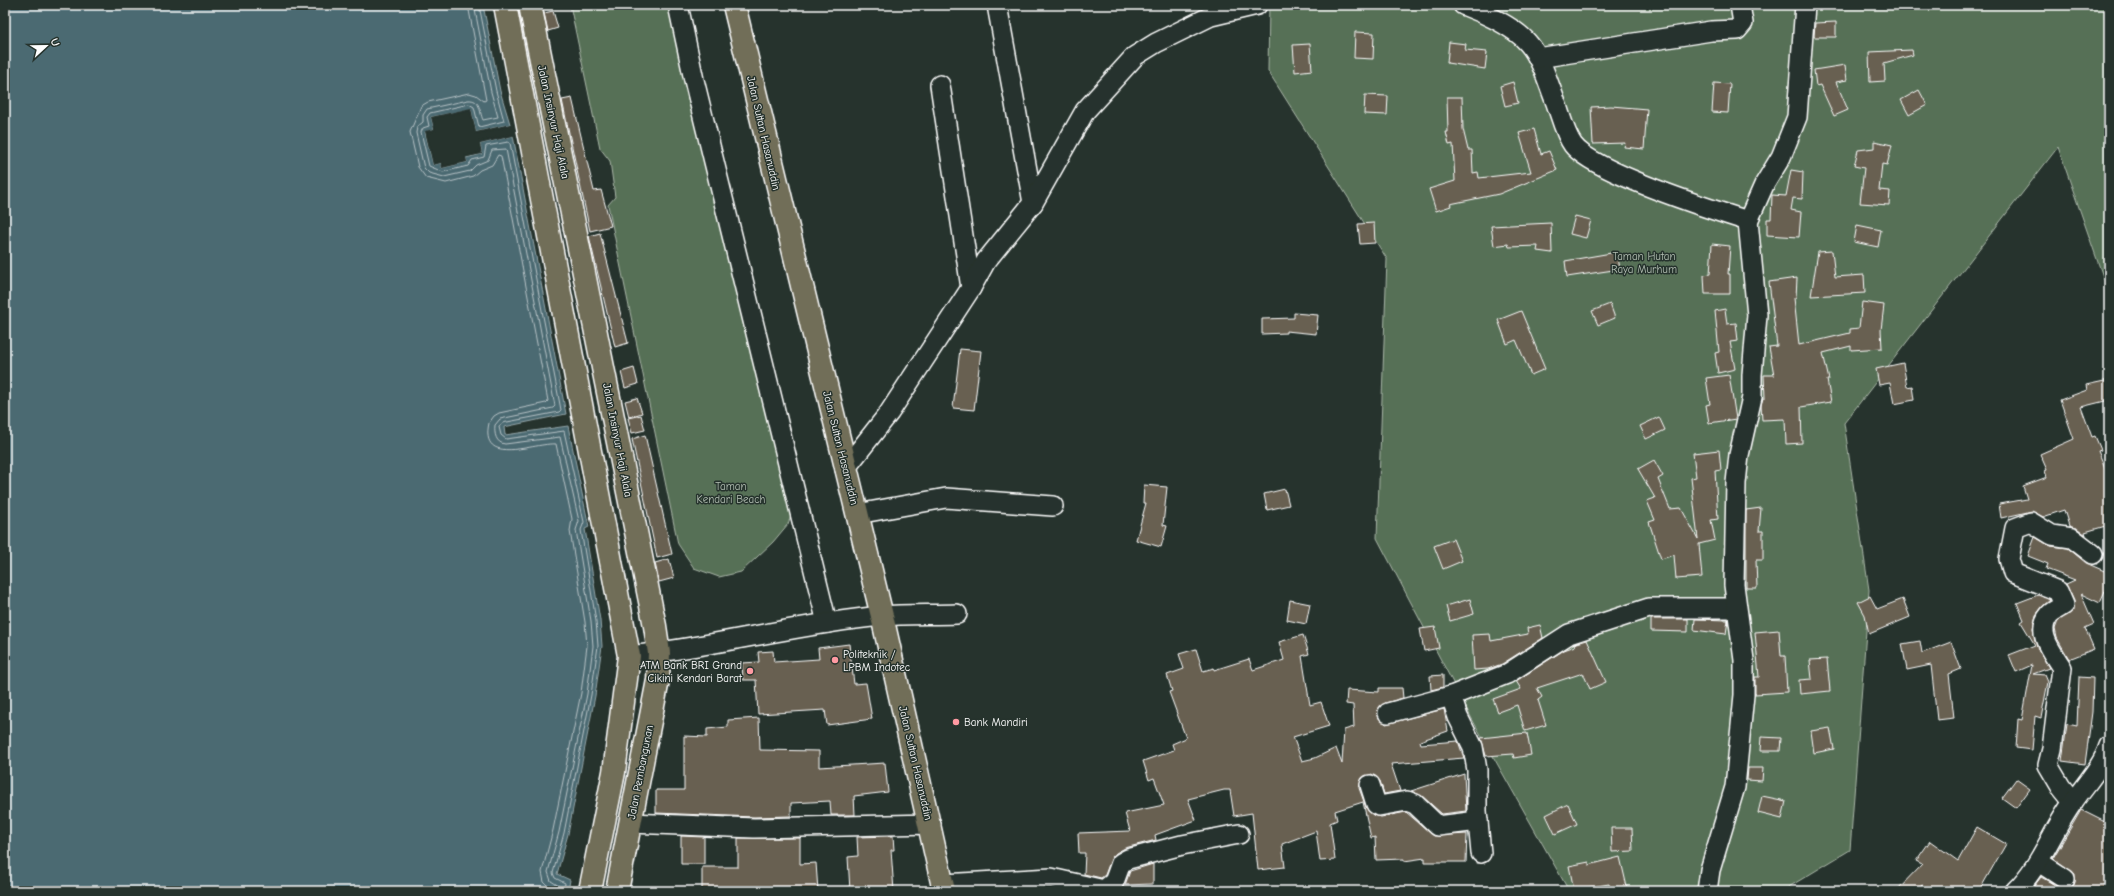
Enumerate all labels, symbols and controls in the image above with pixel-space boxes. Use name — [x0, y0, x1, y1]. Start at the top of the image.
north arrow — [26, 26, 66, 66]
text: U — [47, 37, 62, 48]
street label: Jalan Insinyur Haji Alala — [535, 64, 572, 180]
street label: Jalan Sultan Hasanuddin — [744, 75, 783, 191]
park label: Taman Hutan Raya Murhum — [1611, 250, 1677, 276]
street label: Jalan Insinyur Haji Alala — [600, 382, 635, 498]
street label: Jalan Sultan Hasanuddin — [820, 390, 861, 506]
park label: Taman Kendari Beach — [696, 480, 766, 506]
place label: Politeknik / LPBM Indotec — [843, 648, 911, 674]
marker: Politeknik / LPBM Indotec — [830, 655, 840, 665]
place label: ATM Bank BRI Grand Cikini Kendari Barat — [640, 659, 743, 685]
marker: ATM Bank BRI Grand Cikini Kendari Barat — [745, 666, 755, 676]
street label: Jalan Sultan Hasanuddin — [896, 705, 935, 821]
place label: Bank Mandiri — [964, 716, 1028, 729]
marker: Bank Mandiri — [951, 717, 961, 727]
street label: Jalan Pembangunan — [625, 724, 656, 820]

